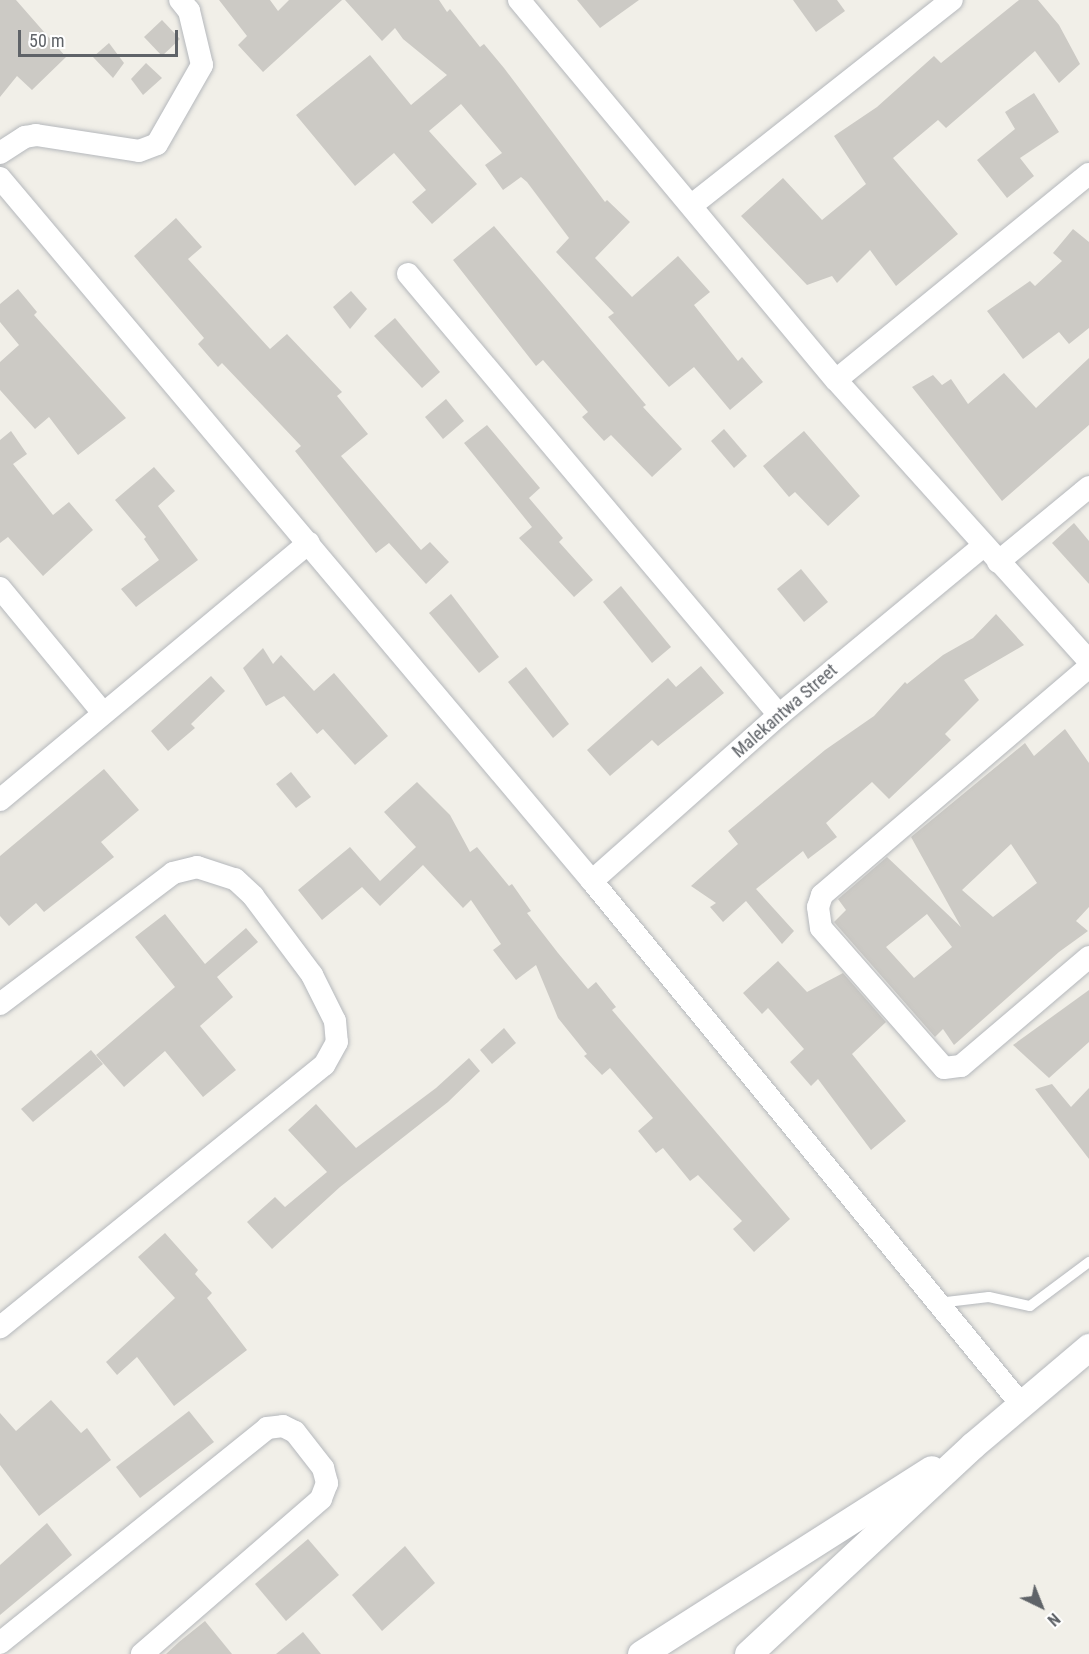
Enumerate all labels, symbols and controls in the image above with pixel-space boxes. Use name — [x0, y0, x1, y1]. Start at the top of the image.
scale bar — [21, 18, 182, 56]
text: 50 m — [29, 30, 64, 51]
street label: Malekantwa Street — [728, 659, 842, 763]
north arrow — [1011, 1576, 1071, 1636]
text: N — [1044, 1609, 1064, 1630]

